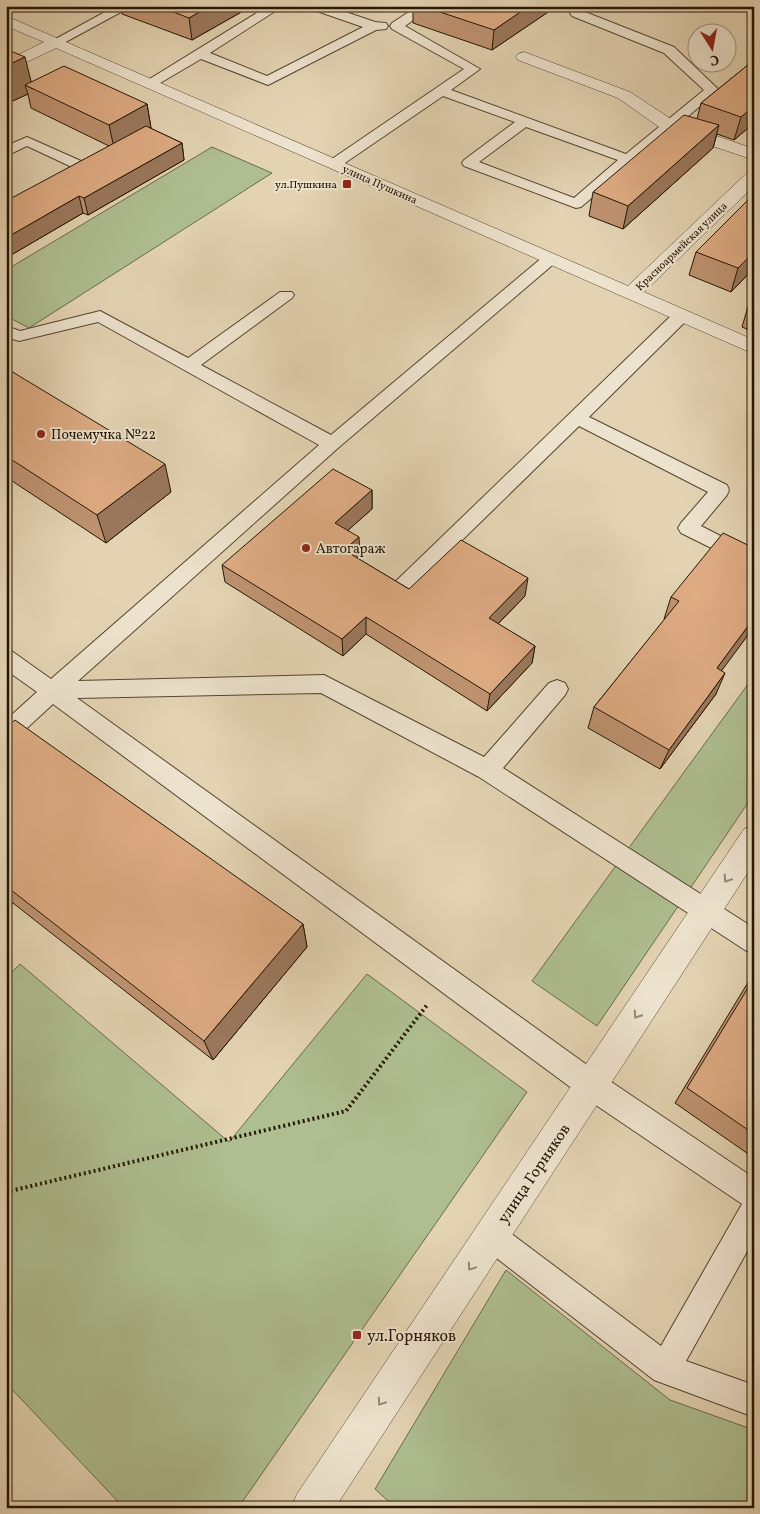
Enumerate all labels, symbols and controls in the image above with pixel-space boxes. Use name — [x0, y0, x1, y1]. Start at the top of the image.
north arrow — [688, 22, 738, 72]
text: С — [708, 49, 720, 69]
street label: улица Пушкина — [340, 162, 420, 209]
place label: ул.Пушкина — [275, 178, 338, 193]
marker: ул.Пушкина — [341, 178, 353, 190]
street label: Красноармейская улица — [633, 199, 731, 295]
place label: Почемучка №22 — [51, 426, 156, 445]
marker: Почемучка №22 — [35, 428, 47, 440]
place label: Автогараж — [316, 540, 386, 559]
marker: Автогараж — [300, 542, 312, 554]
one-way arrow — [724, 873, 733, 883]
one-way arrow — [634, 1010, 644, 1019]
street label: улица Горняков — [493, 1120, 576, 1228]
one-way arrow — [467, 1262, 477, 1271]
place label: ул.Горняков — [367, 1326, 456, 1348]
marker: ул.Горняков — [351, 1329, 363, 1341]
one-way arrow — [377, 1397, 387, 1406]

